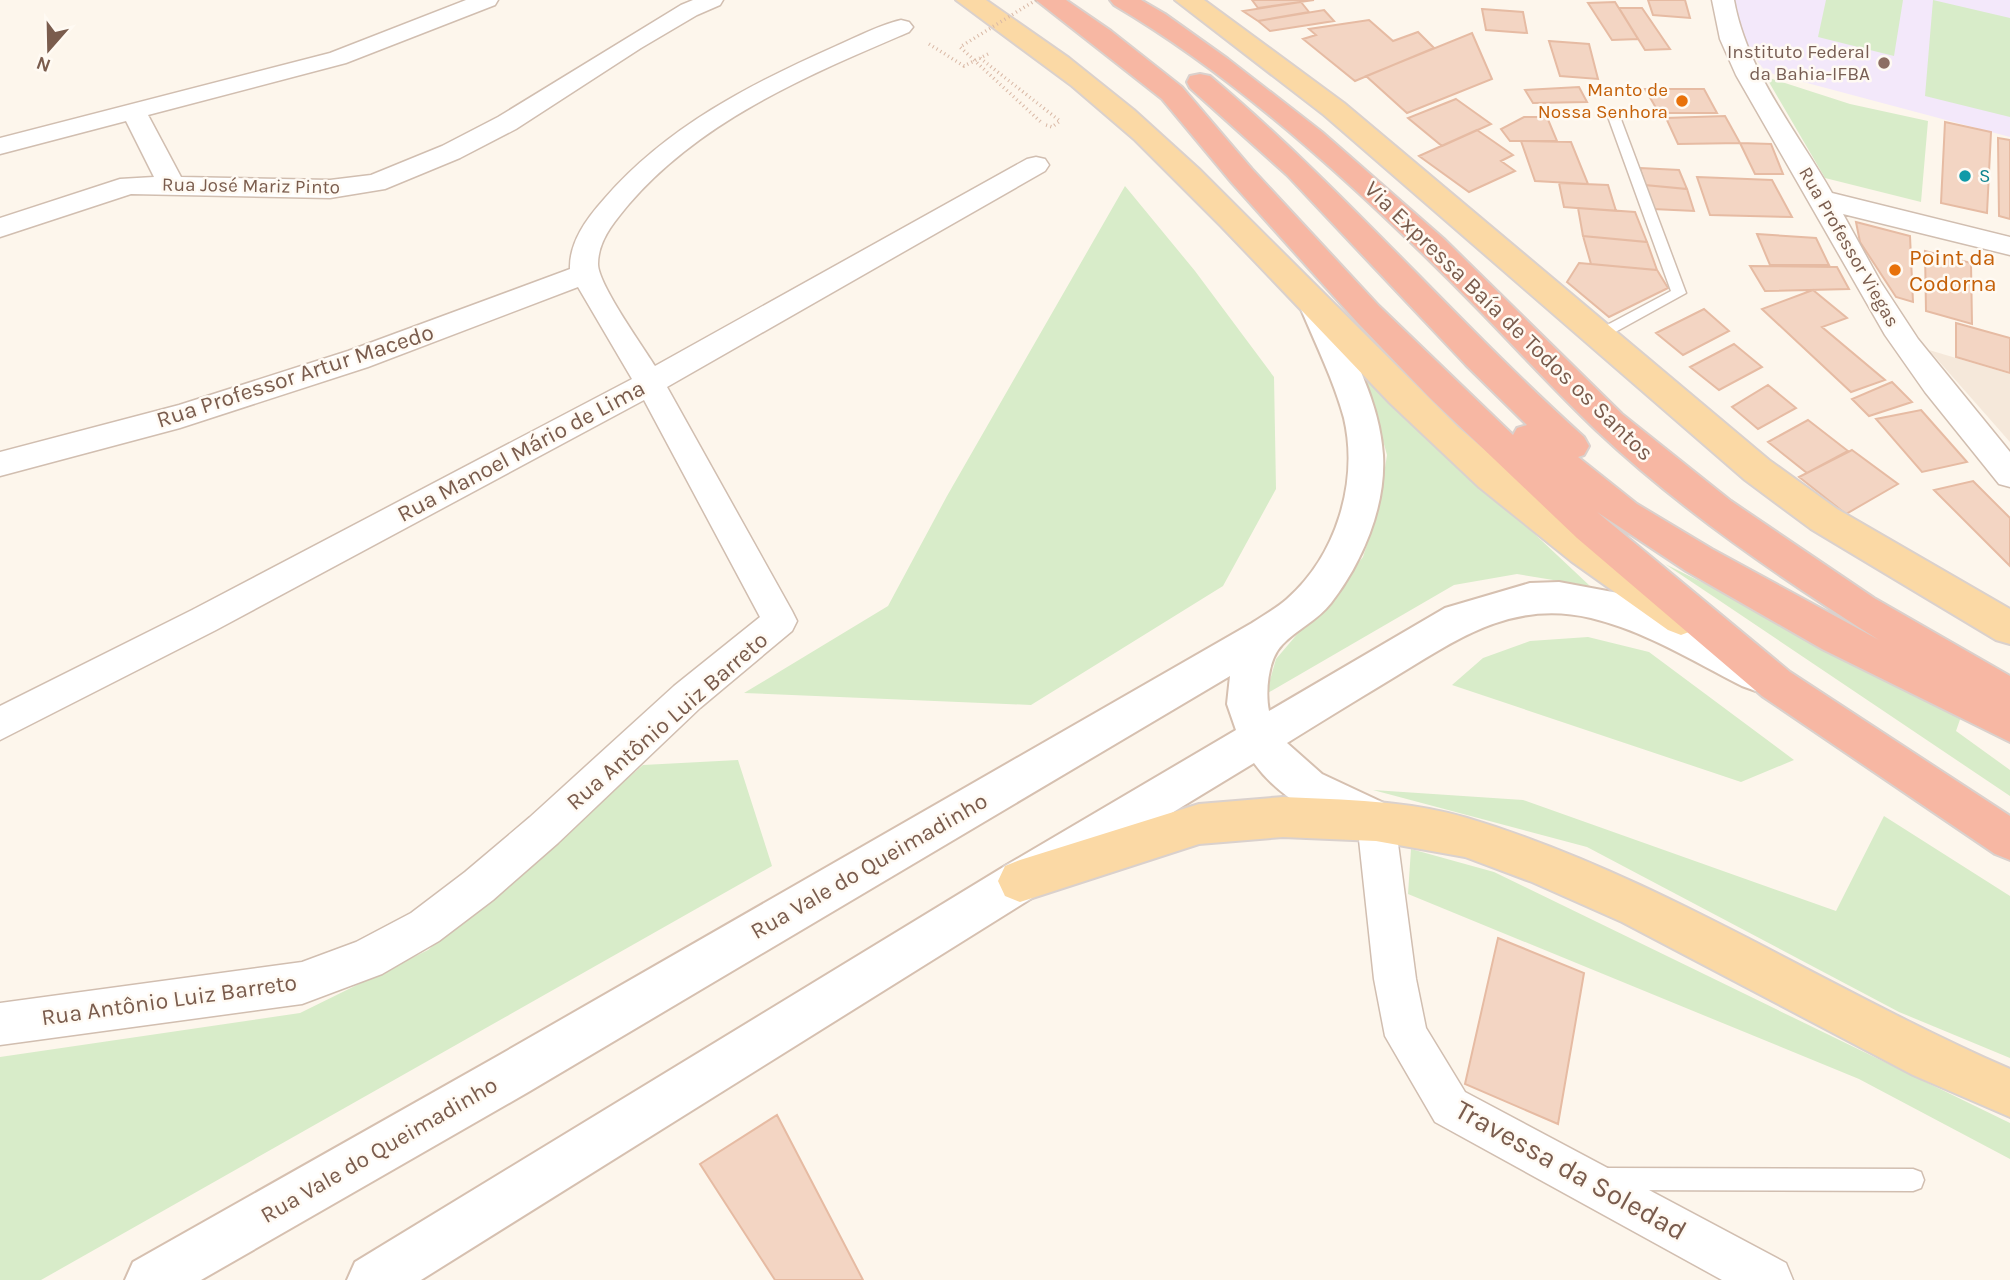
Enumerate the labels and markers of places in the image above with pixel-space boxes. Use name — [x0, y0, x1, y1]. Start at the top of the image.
place label: Instituto Federal da Bahia-IFBA — [1727, 41, 1870, 85]
marker: Instituto Federal da Bahia-IFBA — [1876, 55, 1892, 71]
place label: Manto de Nossa Senhora — [1538, 79, 1668, 123]
marker: Manto de Nossa Senhora — [1674, 93, 1690, 109]
place label: S — [1979, 165, 1991, 187]
marker: S — [1957, 168, 1973, 184]
place label: Point da Codorna — [1909, 244, 1997, 297]
marker: Point da Codorna — [1887, 262, 1903, 278]

